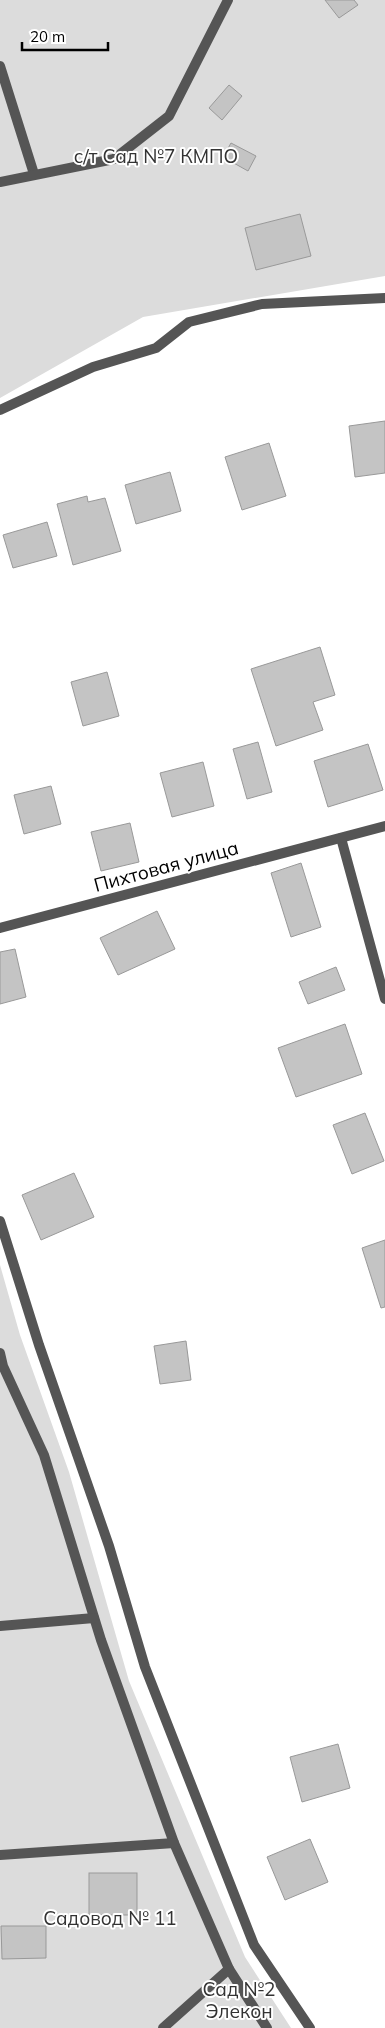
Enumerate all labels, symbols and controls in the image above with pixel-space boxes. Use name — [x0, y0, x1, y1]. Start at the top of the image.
scale bar — [22, 20, 109, 52]
text: 20 m — [30, 27, 65, 46]
park label: с/т Сад №7 КМПО — [74, 144, 238, 168]
street label: Пихтовая улица — [91, 835, 241, 897]
park label: Садовод № 11 — [43, 1906, 177, 1930]
park label: Сад №2 Элекон — [203, 1977, 275, 2023]

